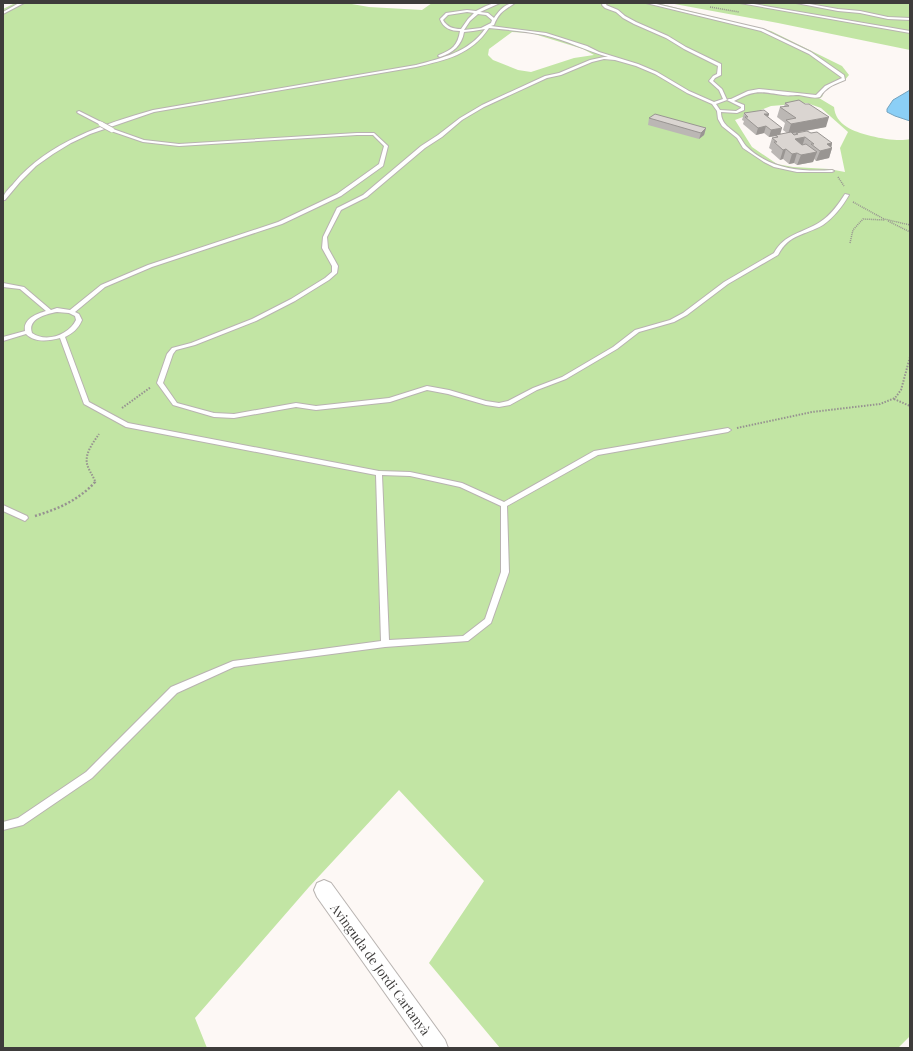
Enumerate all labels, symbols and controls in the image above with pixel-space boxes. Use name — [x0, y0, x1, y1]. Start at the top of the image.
street label: Avinguda de Jordi Cartanyà — [327, 899, 435, 1039]

